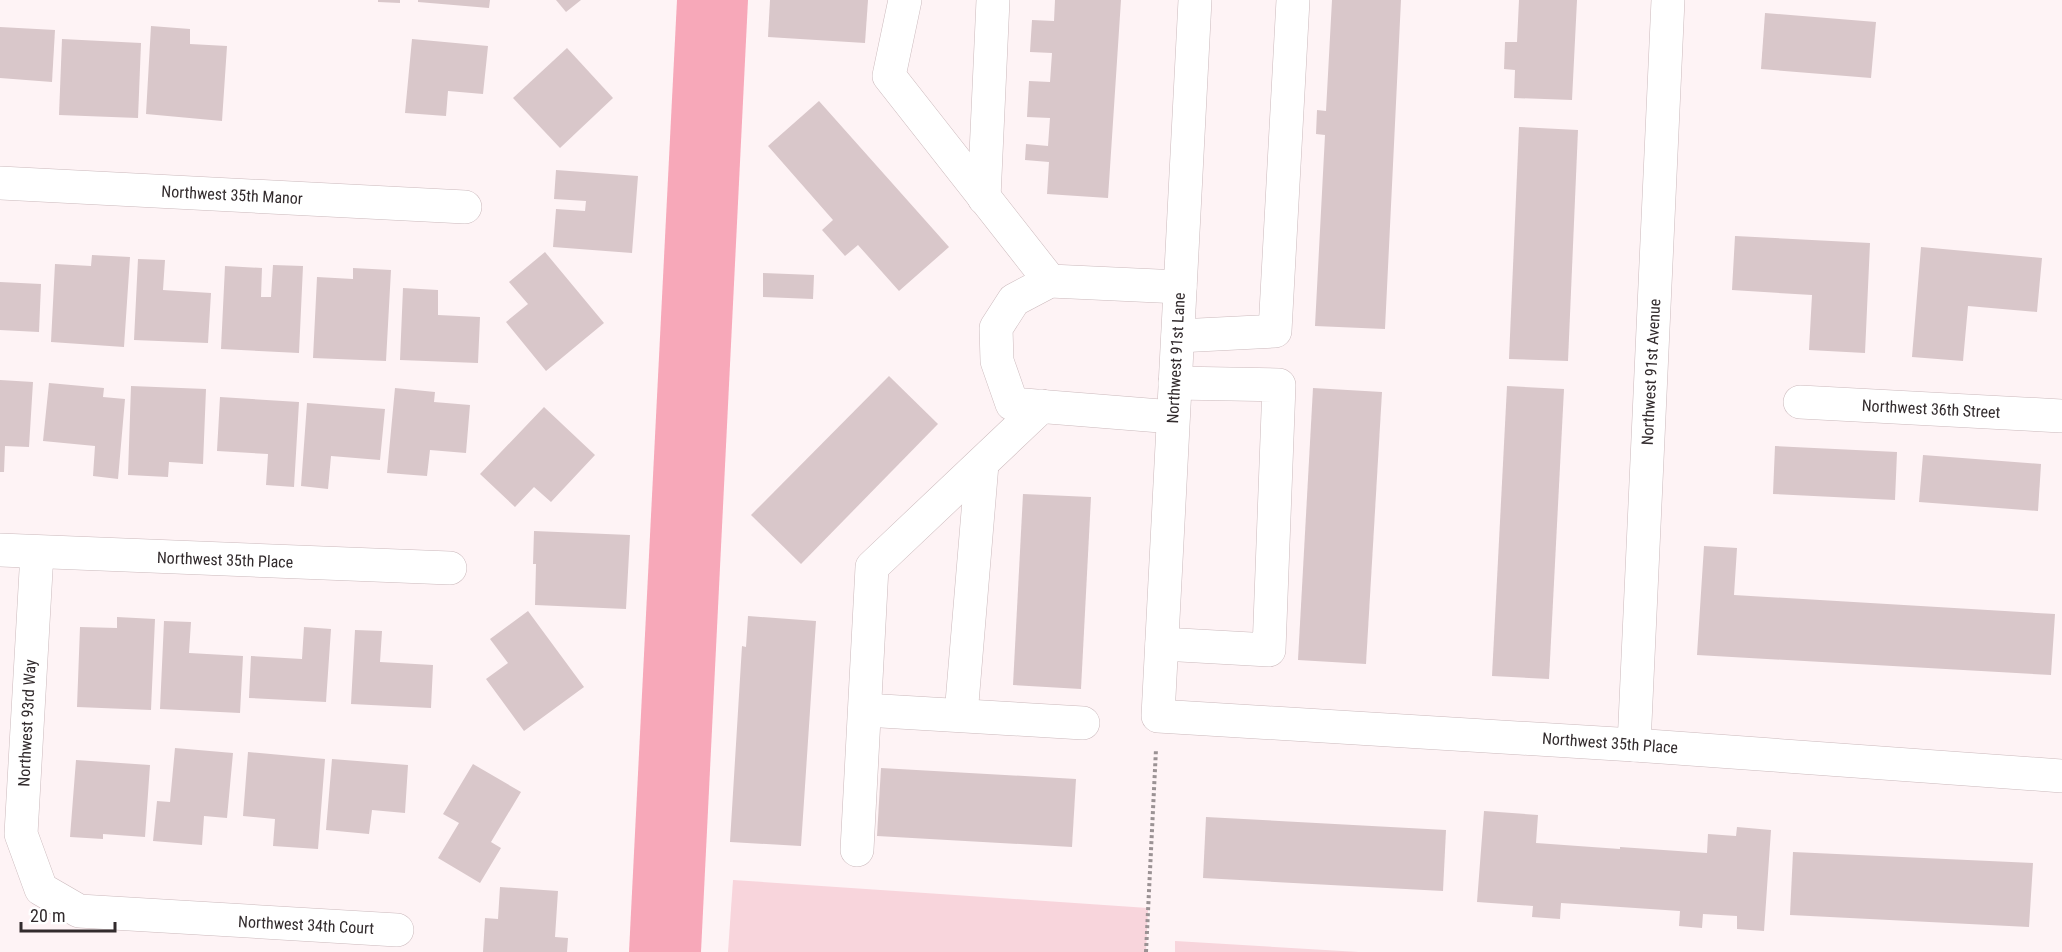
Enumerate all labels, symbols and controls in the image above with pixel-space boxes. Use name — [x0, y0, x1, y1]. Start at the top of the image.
street label: Northwest 35th Manor — [161, 182, 303, 208]
street label: Northwest 91st Lane — [1163, 292, 1189, 424]
street label: Northwest 91st Avenue — [1638, 298, 1664, 446]
street label: Northwest 36th Street — [1861, 396, 2001, 422]
street label: Northwest 35th Place — [157, 548, 293, 572]
street label: Northwest 93rd Way — [14, 658, 40, 787]
street label: Northwest 35th Place — [1541, 729, 1679, 757]
scale bar — [21, 895, 116, 933]
text: 20 m — [30, 905, 65, 926]
street label: Northwest 34th Court — [238, 912, 375, 938]

